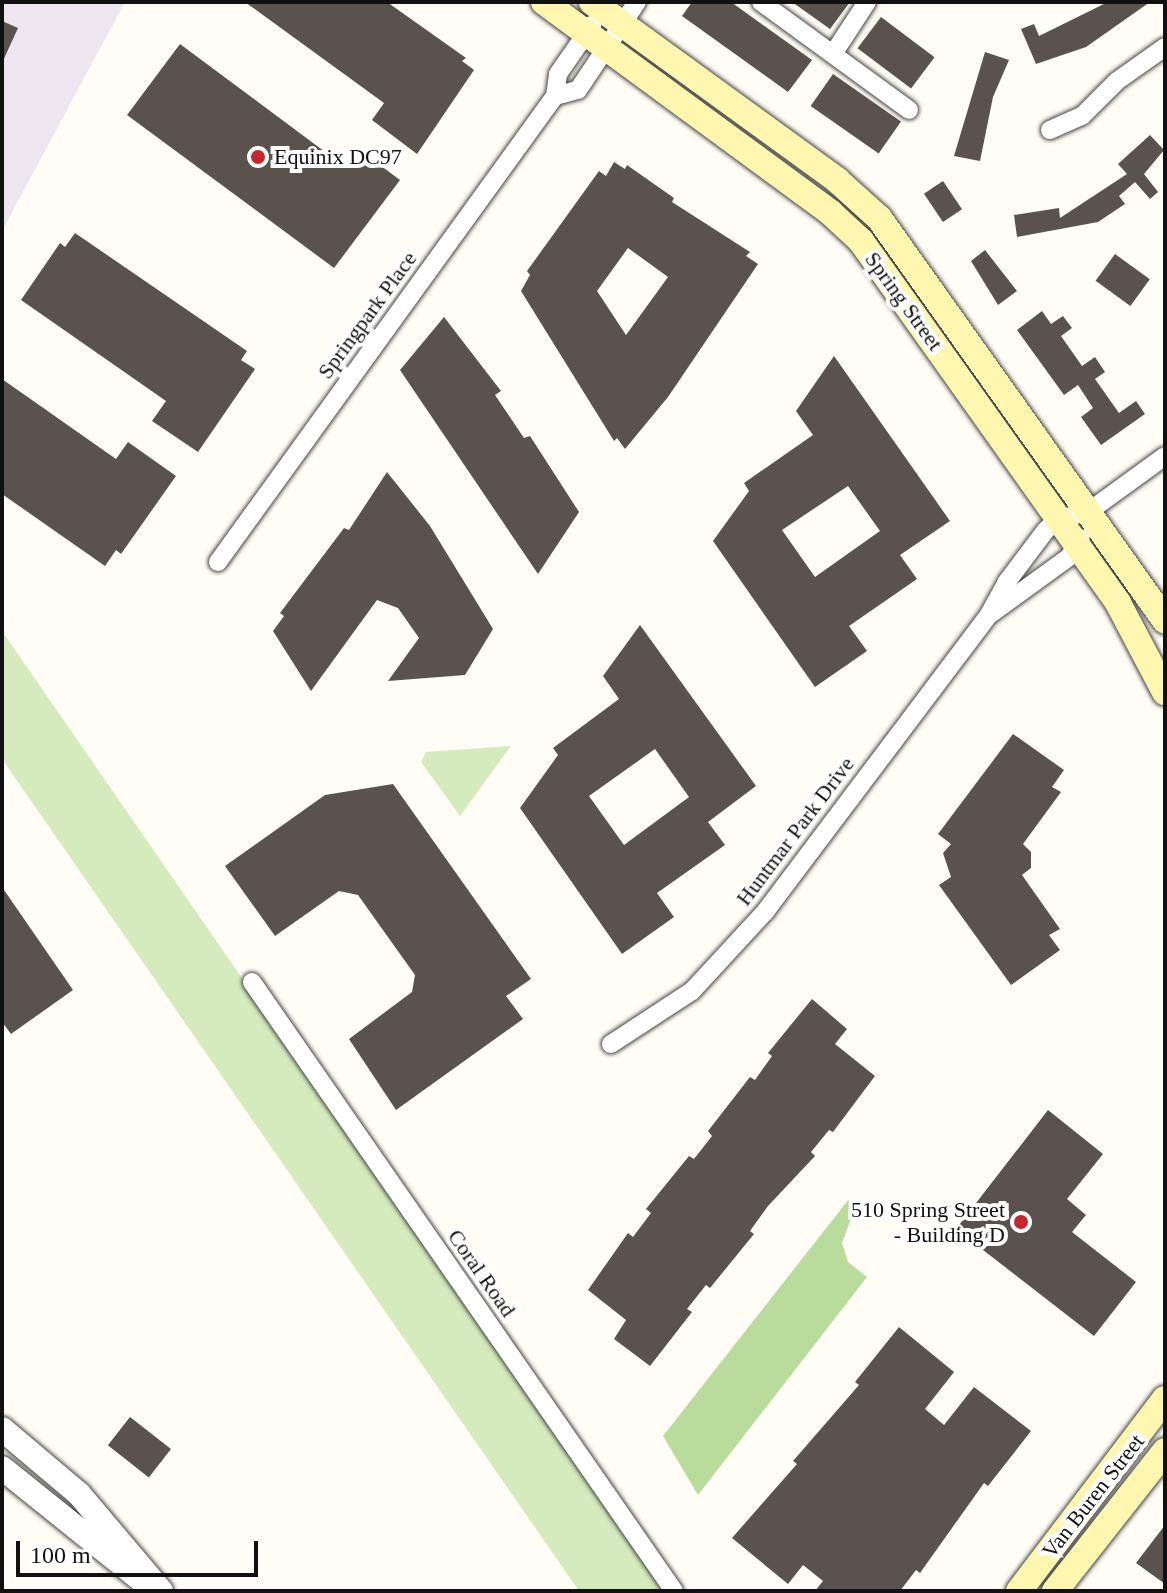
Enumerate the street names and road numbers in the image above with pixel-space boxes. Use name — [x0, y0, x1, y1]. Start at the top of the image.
street label: Springpark Place — [312, 246, 422, 384]
street label: Spring Street — [859, 247, 949, 355]
street label: Huntmar Park Drive — [730, 751, 860, 911]
street label: Coral Road — [442, 1224, 522, 1322]
street label: Van Buren Street — [1036, 1429, 1150, 1563]

